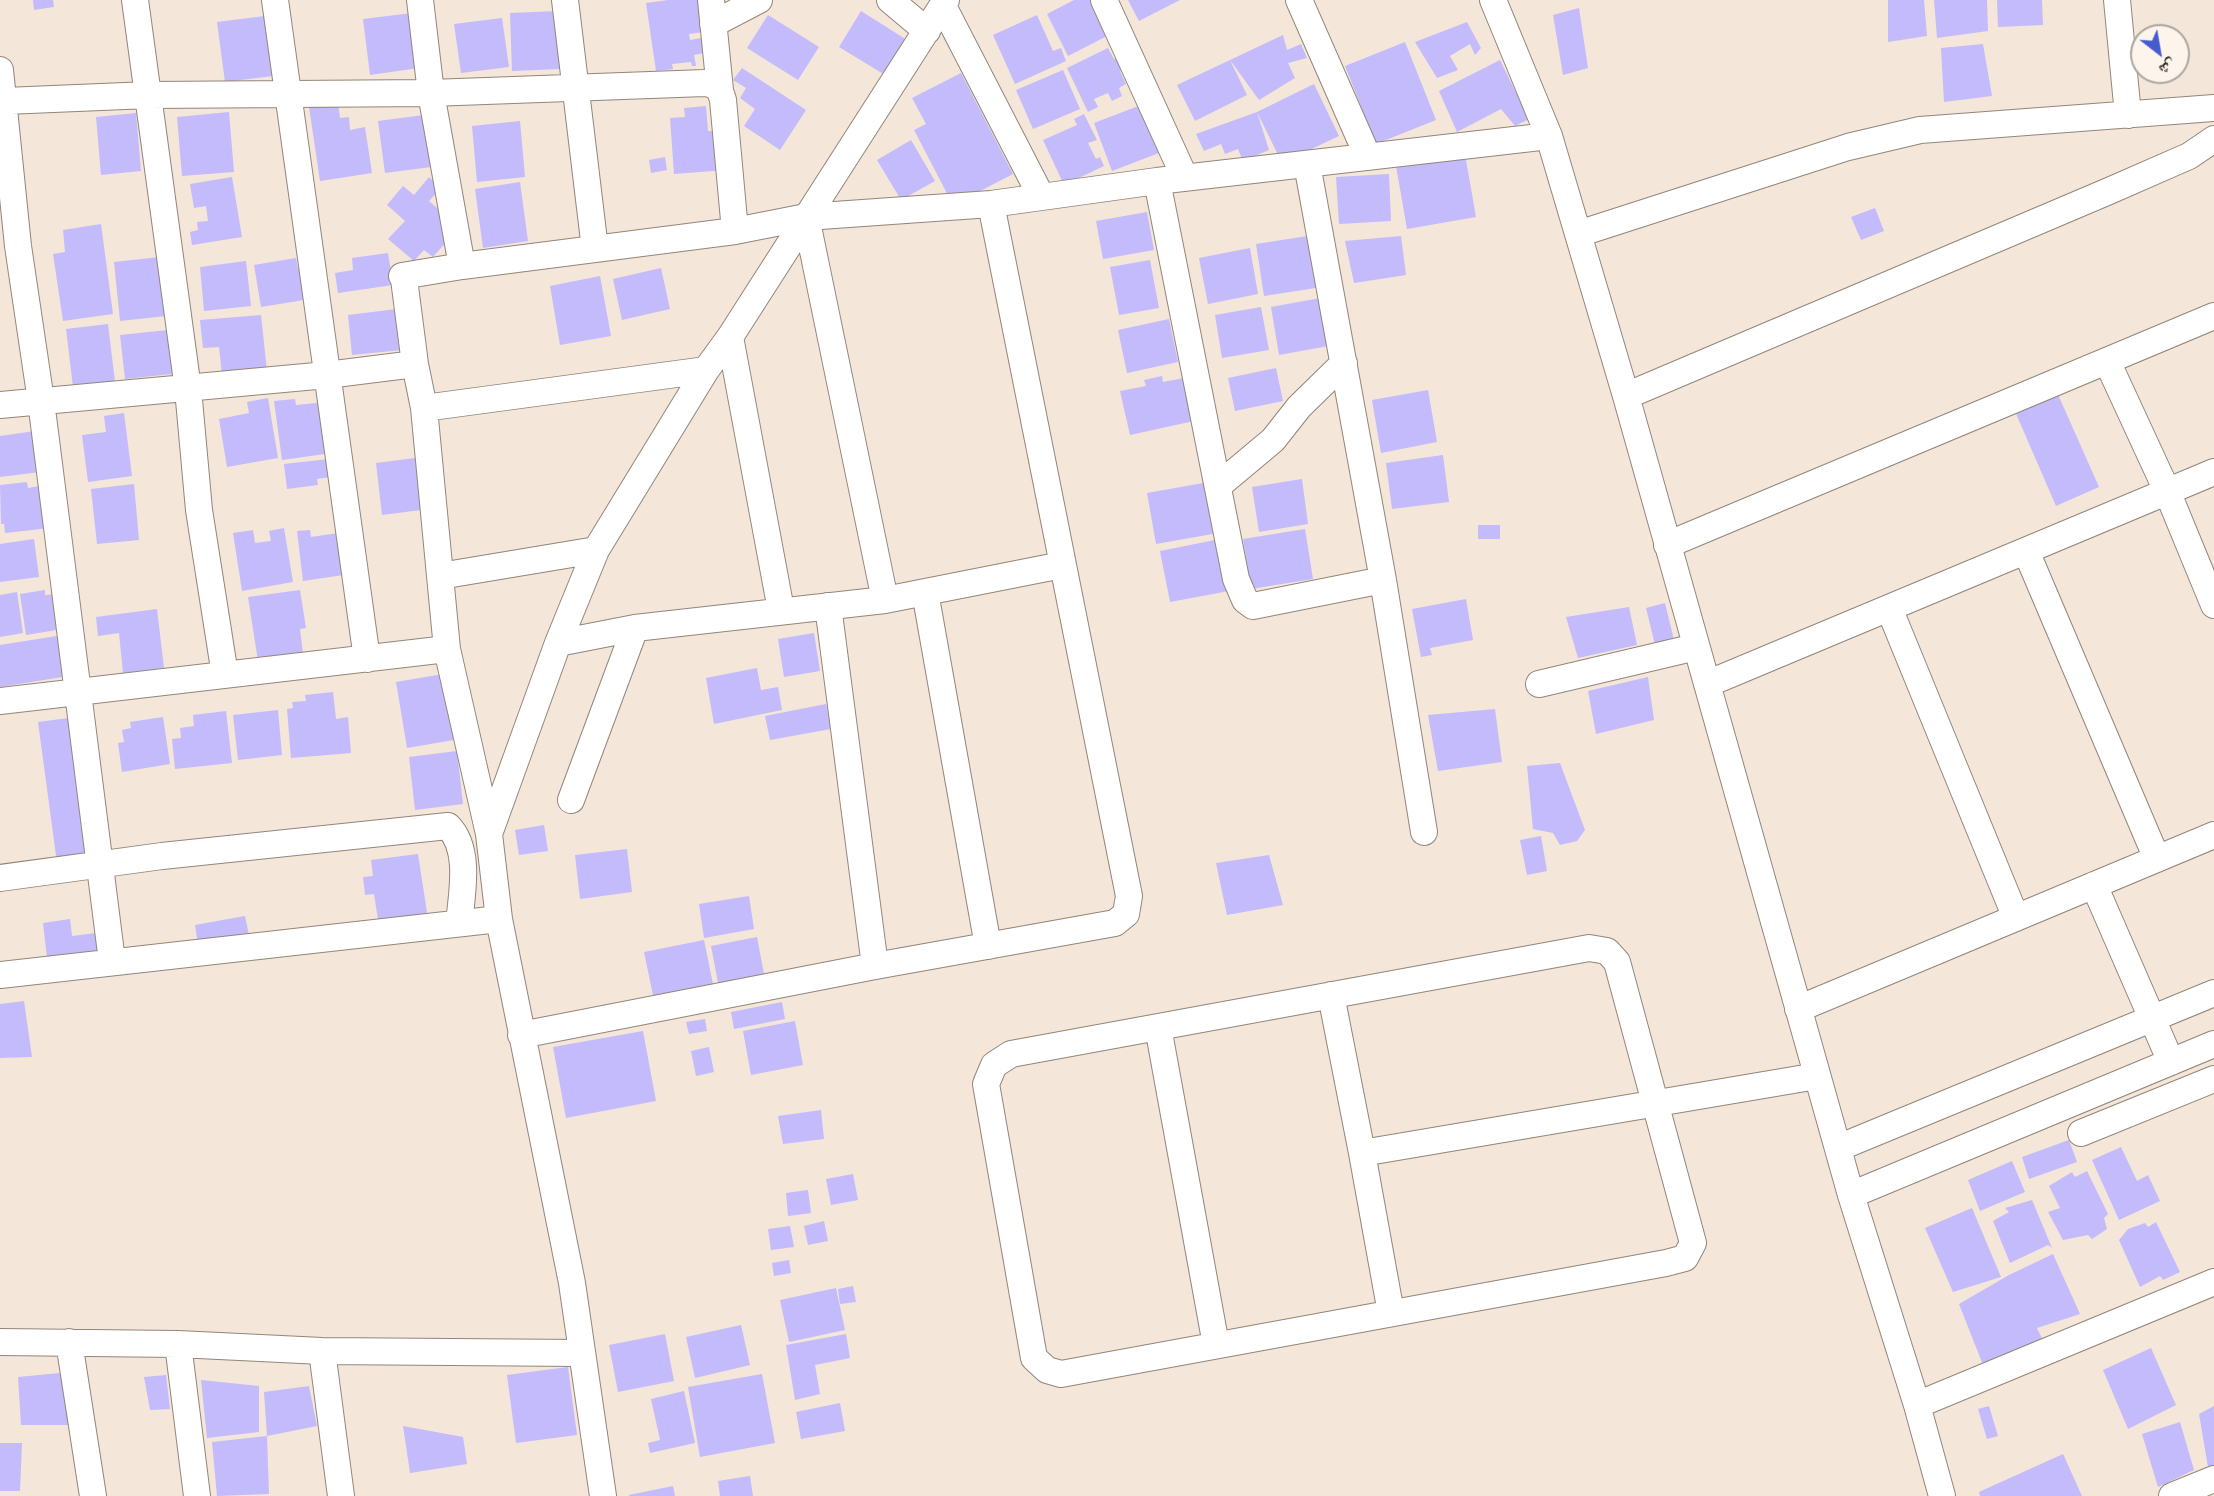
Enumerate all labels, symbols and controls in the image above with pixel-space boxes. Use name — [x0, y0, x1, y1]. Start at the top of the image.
north arrow — [2130, 24, 2190, 84]
text: ش — [2156, 56, 2181, 81]

